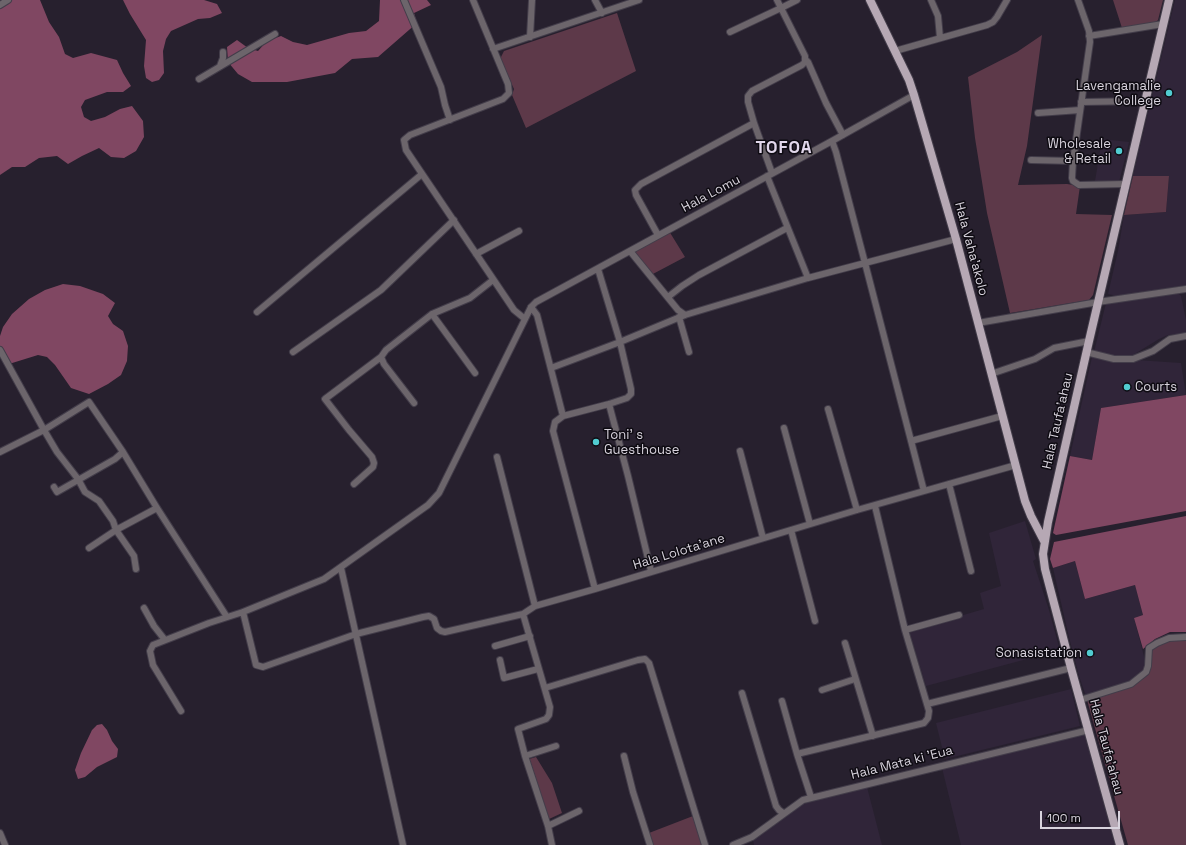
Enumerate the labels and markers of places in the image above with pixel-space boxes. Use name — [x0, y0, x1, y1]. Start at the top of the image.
place label: Lavengamalie College — [1076, 78, 1161, 109]
marker: Lavengamalie College — [1164, 88, 1174, 98]
place label: Wholesale & Retail — [1048, 136, 1111, 167]
marker: Wholesale & Retail — [1114, 146, 1124, 156]
place label: Courts — [1135, 379, 1177, 395]
marker: Courts — [1122, 382, 1132, 392]
place label: Toni' s Guesthouse — [604, 427, 679, 458]
marker: Toni' s Guesthouse — [591, 437, 601, 447]
place label: Sonasistation — [996, 645, 1082, 661]
marker: Sonasistation — [1085, 648, 1095, 658]

